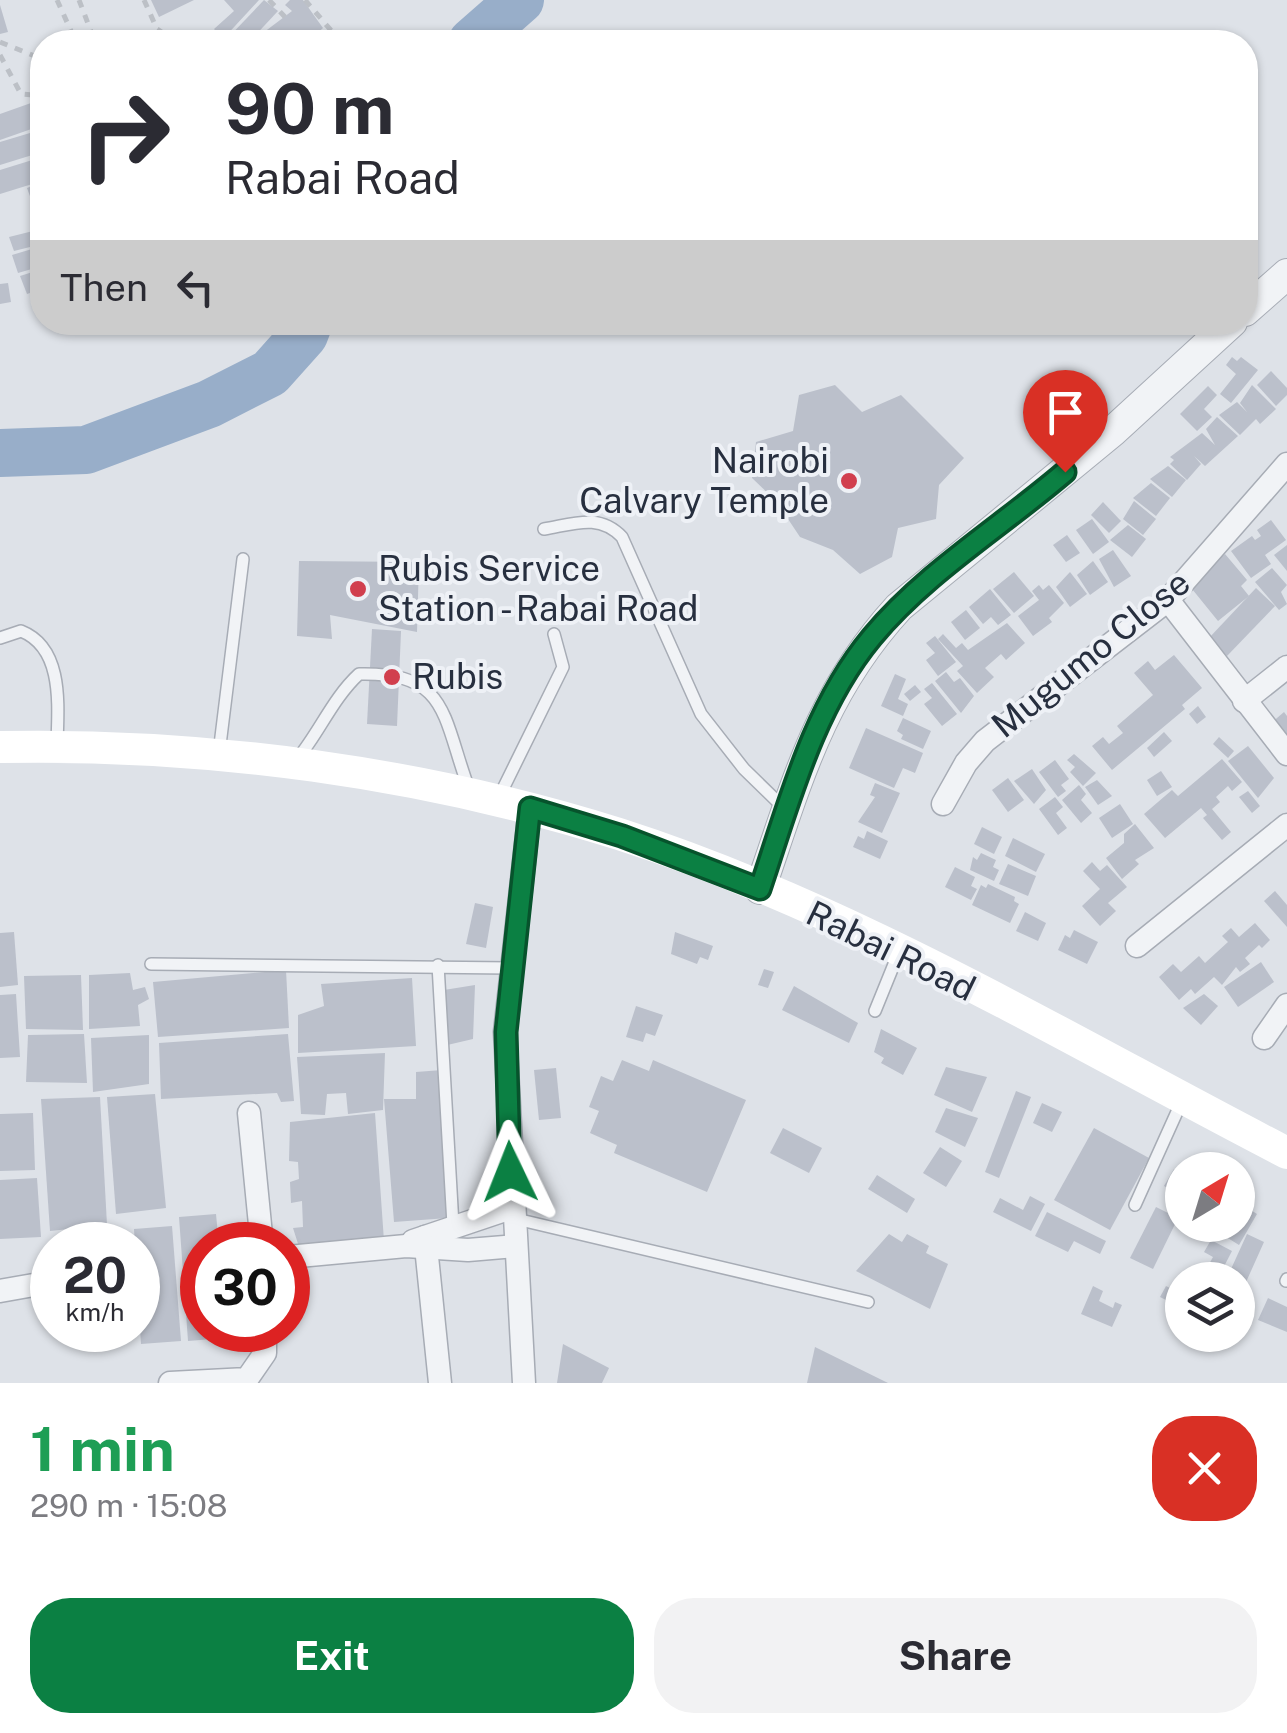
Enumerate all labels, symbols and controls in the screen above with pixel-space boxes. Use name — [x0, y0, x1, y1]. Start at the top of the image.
text: 90 m — [225, 67, 395, 150]
icon: right — [60, 70, 190, 200]
text: Rabai Road — [225, 151, 460, 204]
icon: left — [168, 260, 223, 315]
text: Then — [60, 265, 148, 310]
pin — [1023, 370, 1108, 473]
icon: arrive — [1038, 385, 1093, 440]
place label: Nairobi Calvary Temple — [579, 440, 829, 521]
marker: Nairobi Calvary Temple — [838, 470, 860, 492]
place label: Rubis Service Station - Rabai Road — [378, 548, 698, 629]
street label: Mugumo Close — [984, 561, 1198, 746]
marker: Rubis Service Station - Rabai Road — [347, 578, 369, 600]
place label: Rubis — [412, 656, 503, 697]
marker: Rubis — [381, 666, 403, 688]
street label: Rabai Road — [800, 892, 982, 1009]
position arrow — [458, 1120, 562, 1224]
north arrow — [1165, 1152, 1255, 1242]
map controls — [1165, 1152, 1255, 1352]
speed limit sign: 30 — [180, 1222, 310, 1352]
text: 20 — [63, 1245, 127, 1304]
button: layers — [1165, 1262, 1255, 1352]
text: km/h — [66, 1297, 124, 1327]
text: 1 min — [30, 1414, 175, 1485]
button: close — [1152, 1416, 1257, 1521]
text: 290 m · 15:08 — [30, 1487, 227, 1524]
button: Exit — [30, 1598, 634, 1713]
button: Share — [654, 1598, 1257, 1713]

